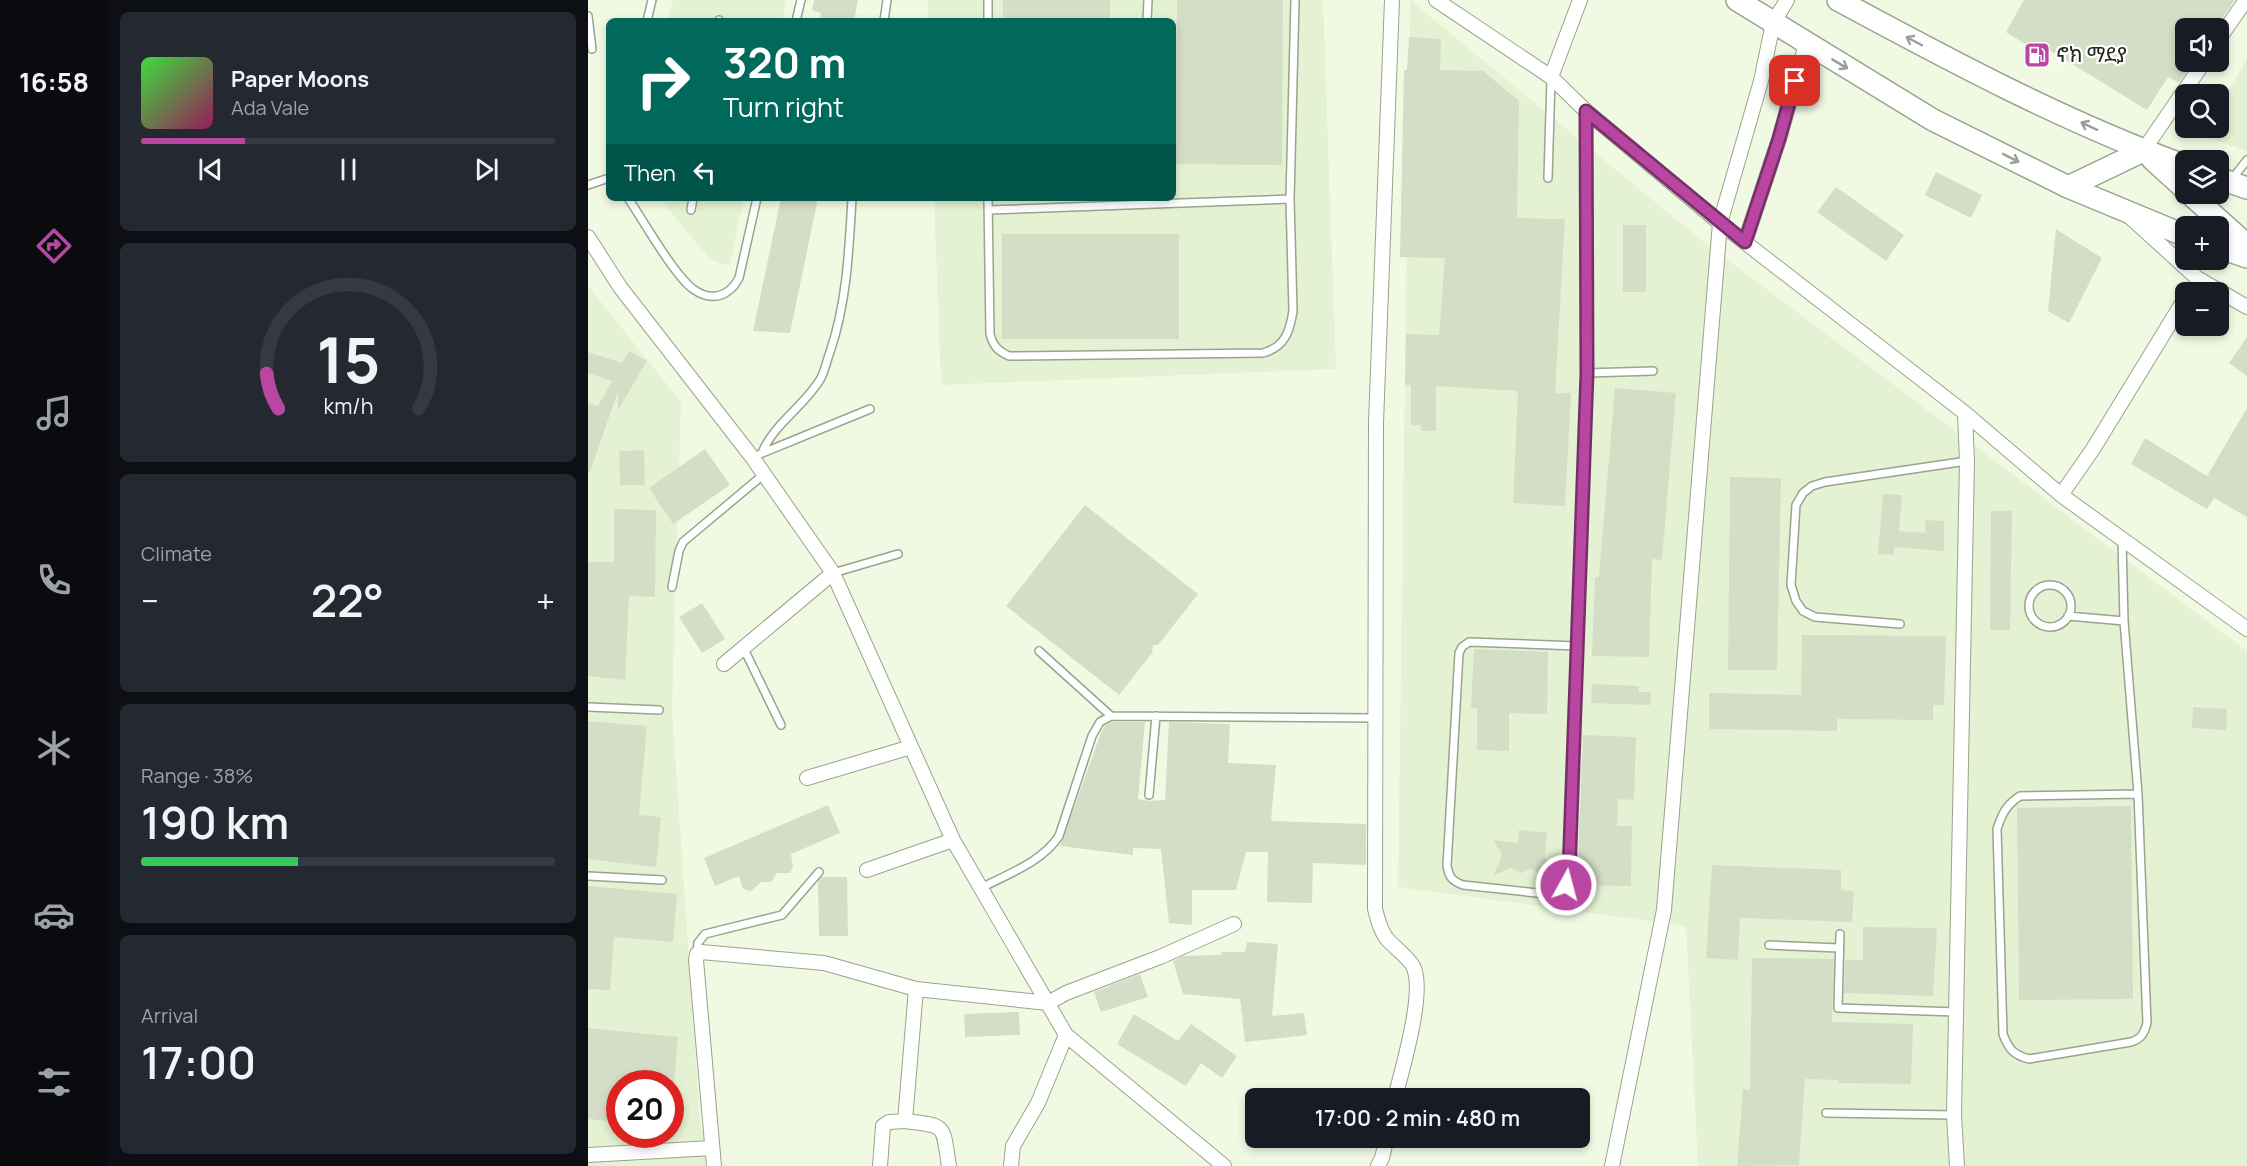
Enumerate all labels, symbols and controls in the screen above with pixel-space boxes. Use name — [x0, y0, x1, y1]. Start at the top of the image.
map controls — [2175, 18, 2229, 336]
button: sound — [2175, 18, 2229, 72]
text: 320 m — [723, 33, 846, 91]
one-way arrow — [1906, 35, 1923, 47]
fuel station icon: ኖክ ማደያ — [2022, 40, 2052, 70]
place label: ኖክ ማደያ — [2056, 40, 2127, 68]
icon: right — [624, 42, 702, 120]
pin — [1769, 55, 1820, 106]
one-way arrow — [1831, 59, 1848, 71]
text: 16:58 — [19, 63, 89, 100]
text: Paper Moons — [231, 64, 369, 94]
icon: arrive — [1778, 64, 1811, 97]
button: search — [2175, 84, 2229, 138]
text: Turn right — [723, 88, 844, 125]
text: Ada Vale — [231, 94, 309, 121]
one-way arrow — [2081, 120, 2099, 132]
button: layers — [2175, 150, 2229, 204]
icon: previous — [194, 153, 227, 186]
icon: pause — [332, 153, 365, 186]
icon: next — [470, 153, 503, 186]
one-way arrow — [2001, 153, 2019, 165]
icon: left — [688, 156, 721, 189]
text: Then — [624, 158, 676, 188]
button: + — [2175, 216, 2229, 270]
icon: directions — [33, 225, 75, 267]
button: − — [2175, 282, 2229, 336]
text: 15 — [316, 316, 380, 402]
icon: music — [33, 392, 75, 434]
text: km/h — [323, 392, 373, 421]
text: Climate — [141, 540, 212, 567]
icon: phone — [33, 559, 75, 601]
text: 22° — [311, 569, 384, 631]
text: − — [141, 578, 159, 623]
text: + — [536, 578, 555, 623]
icon: climate — [33, 727, 75, 769]
text: Range · 38% — [141, 762, 253, 789]
text: 190 km — [141, 791, 289, 853]
position arrow — [1534, 853, 1598, 917]
icon: car — [33, 894, 75, 936]
text: Arrival — [141, 1002, 198, 1029]
text: 17:00 — [141, 1031, 256, 1093]
icon: filters — [33, 1061, 75, 1103]
speed limit sign: 20 — [606, 1070, 684, 1148]
text: 17:00 · 2 min · 480 m — [1315, 1103, 1520, 1133]

